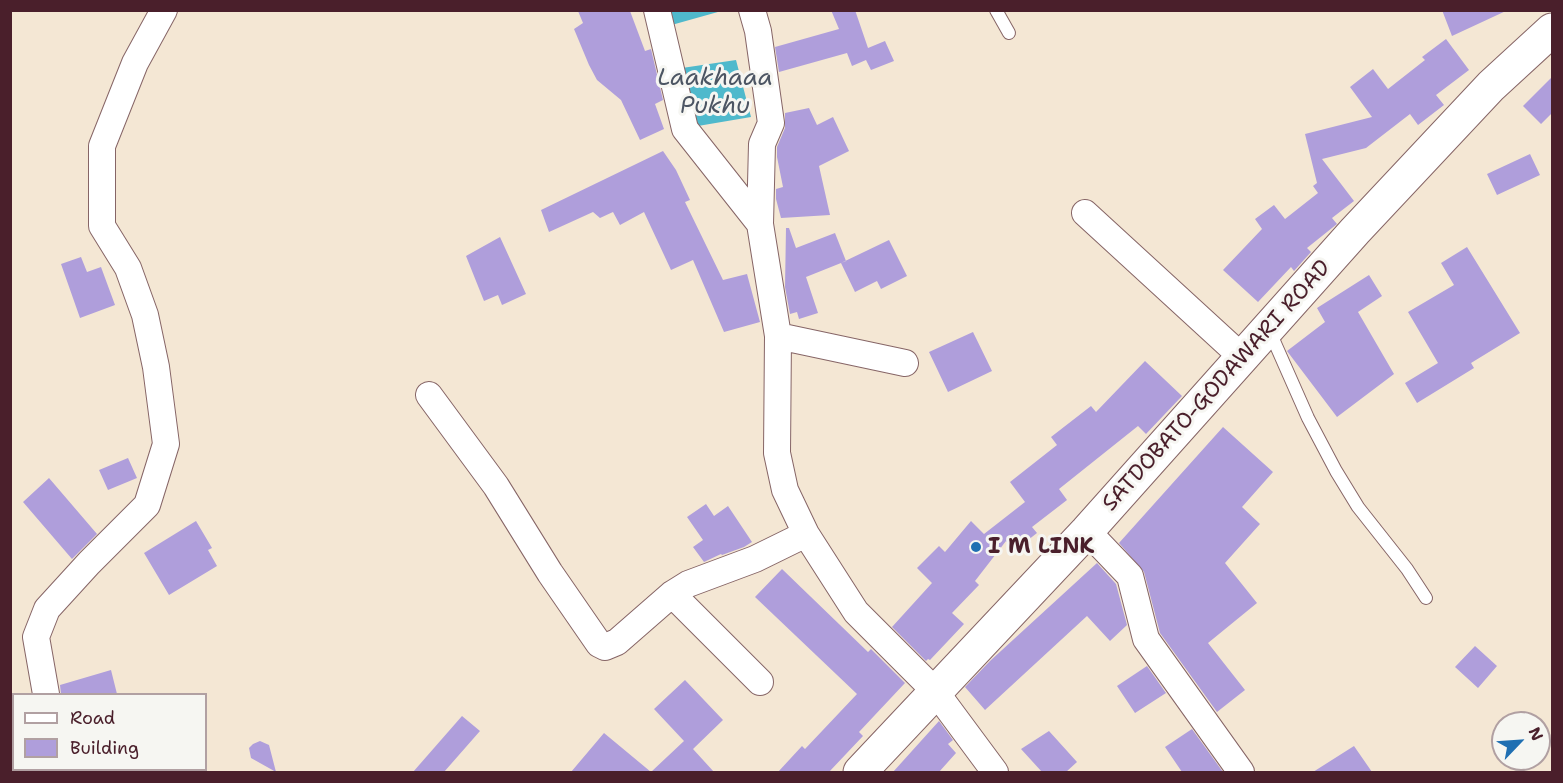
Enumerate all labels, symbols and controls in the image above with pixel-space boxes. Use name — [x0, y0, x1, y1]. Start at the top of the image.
water label: Laakhaaa Pukhu — [657, 65, 773, 121]
street label: SATDOBATO-GODAWARI ROAD — [1097, 255, 1337, 517]
place label: I M LINK — [988, 534, 1094, 560]
marker: I M LINK — [969, 540, 983, 554]
legend — [12, 693, 207, 771]
text: Road — [70, 706, 115, 730]
north arrow — [1491, 711, 1551, 771]
text: N — [1524, 724, 1548, 744]
text: Building — [70, 736, 139, 760]

